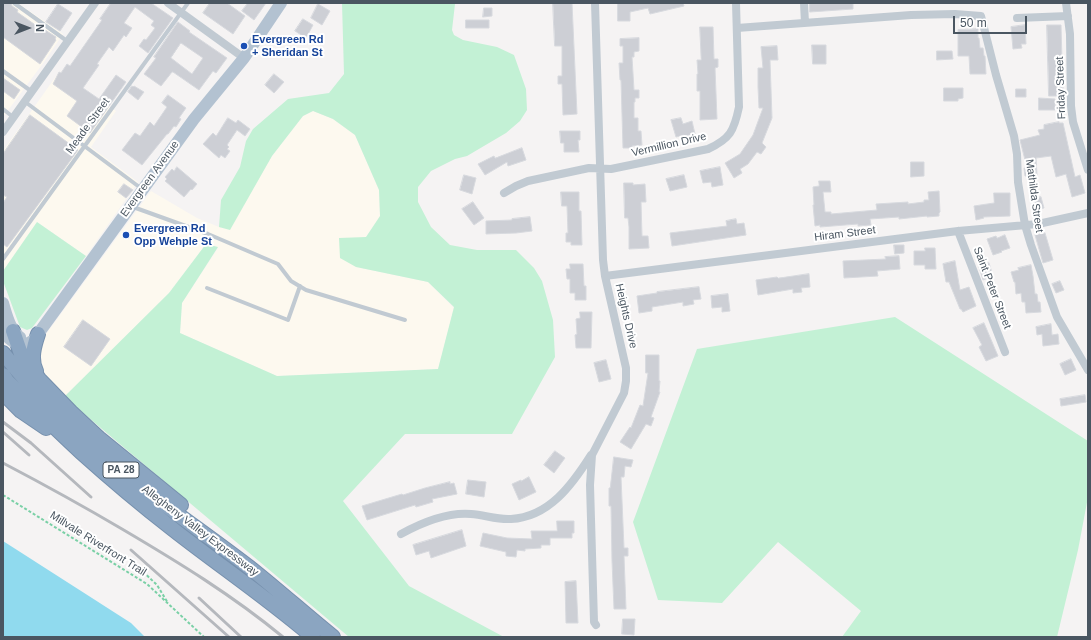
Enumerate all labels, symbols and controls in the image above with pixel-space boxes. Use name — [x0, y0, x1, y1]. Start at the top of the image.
north arrow — [8, 8, 48, 48]
scale bar — [955, 8, 1029, 34]
text: 50 m — [960, 16, 987, 30]
text: N — [34, 24, 46, 32]
place label: Evergreen Rd + Sheridan St — [252, 33, 324, 59]
marker: Evergreen Rd + Sheridan St — [239, 41, 249, 51]
street label: Friday Street — [1053, 56, 1069, 120]
street label: Meade Street — [63, 95, 113, 157]
street label: Vermillion Drive — [630, 130, 708, 160]
street label: Evergreen Avenue — [118, 138, 182, 220]
street label: Mathilda Street — [1022, 158, 1046, 234]
place label: Evergreen Rd Opp Wehple St — [134, 222, 212, 248]
street label: Hiram Street — [814, 224, 876, 244]
marker: Evergreen Rd Opp Wehple St — [121, 230, 131, 240]
street label: Saint Peter Street — [970, 245, 1014, 331]
street label: Heights Drive — [612, 282, 640, 350]
road number: PA 28 — [103, 462, 139, 478]
street label: Allegheny Valley Expressway — [139, 483, 261, 579]
street label: Millvale Riverfront Trail — [47, 509, 149, 579]

